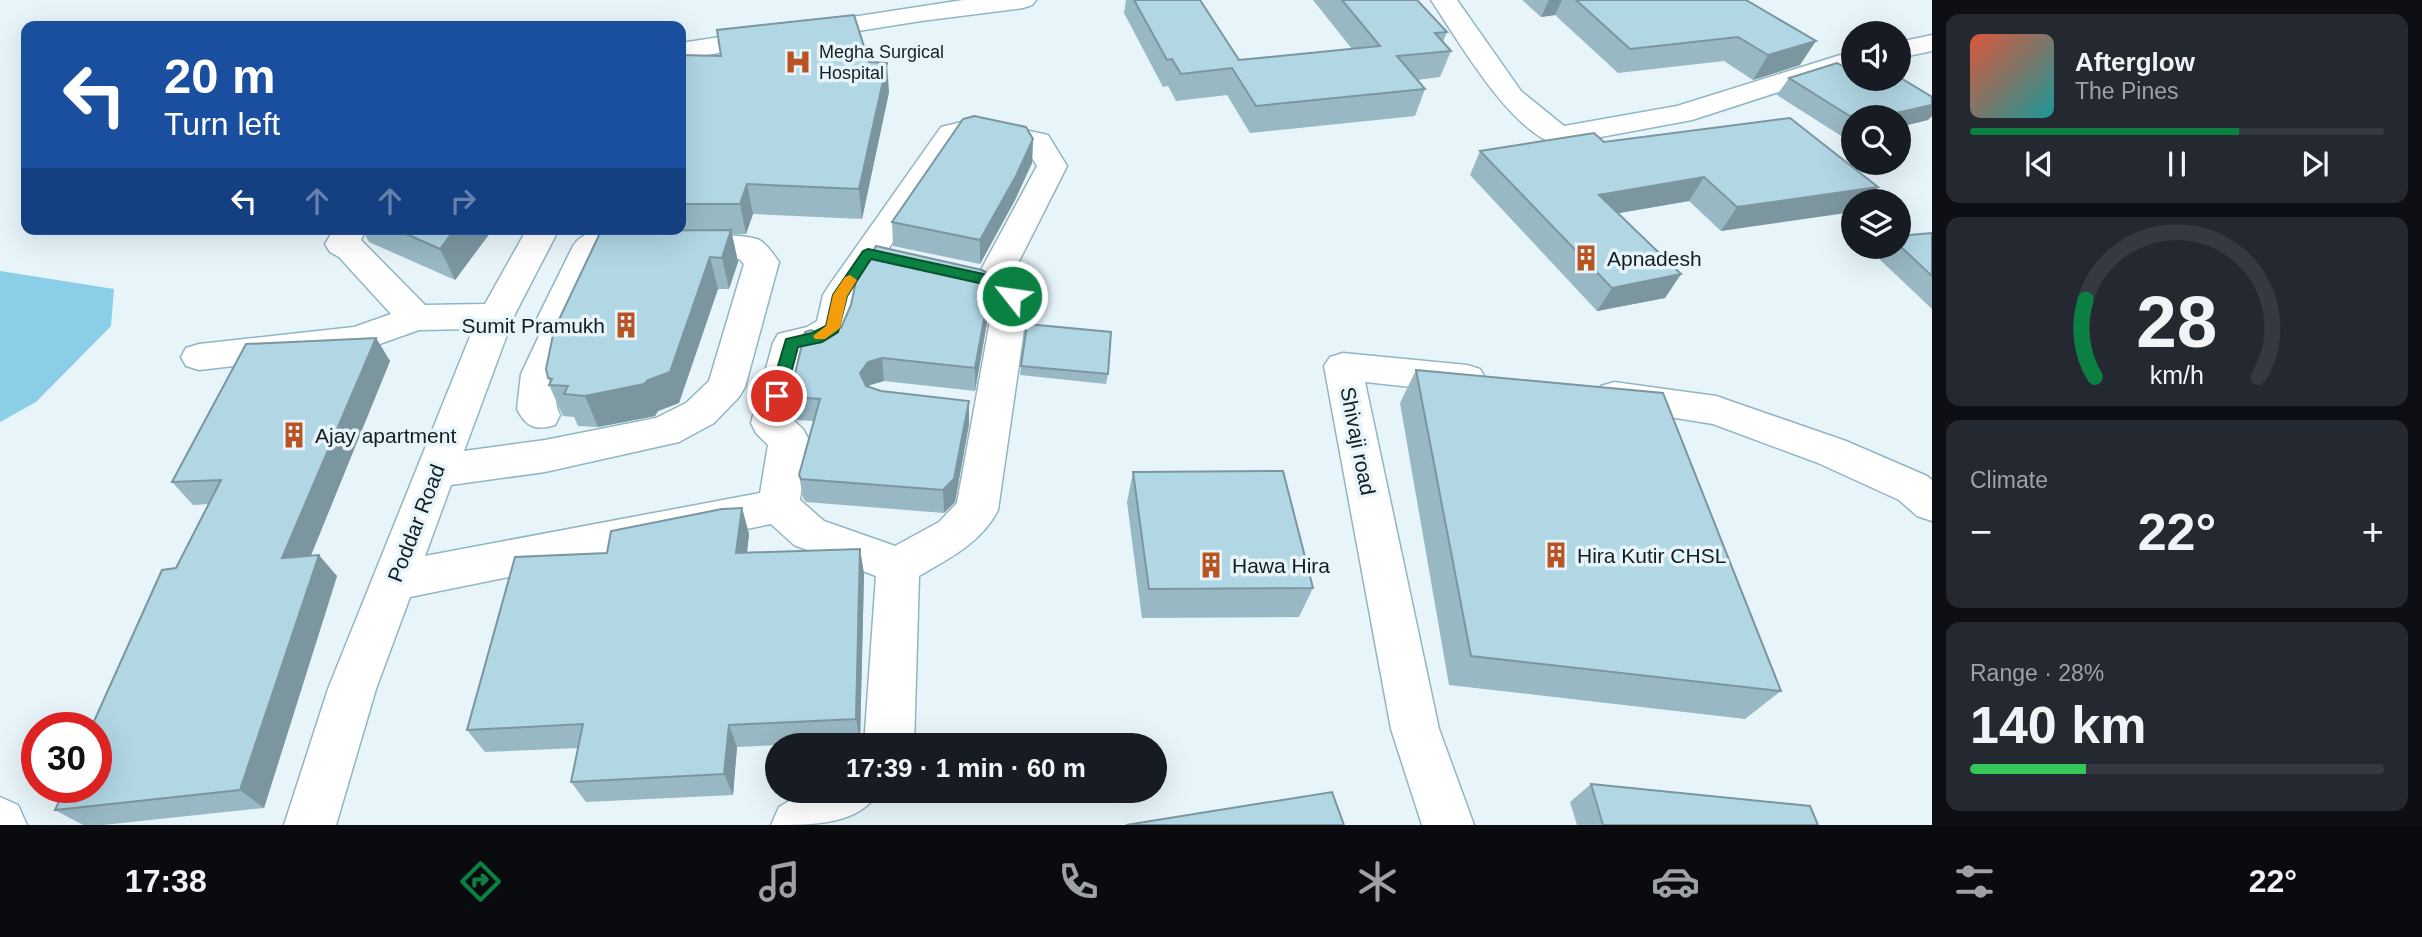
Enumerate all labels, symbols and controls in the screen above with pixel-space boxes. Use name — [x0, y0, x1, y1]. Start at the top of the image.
map controls — [1841, 21, 1911, 259]
button: sound — [1841, 21, 1911, 91]
place label: Megha Surgical Hospital — [819, 42, 944, 83]
hospital icon: Megha Surgical Hospital — [783, 47, 813, 77]
text: Afterglow — [2075, 47, 2195, 77]
icon: left — [49, 49, 140, 140]
text: 20 m — [164, 49, 276, 103]
text: The Pines — [2075, 78, 2179, 104]
button: search — [1841, 105, 1911, 175]
text: Turn left — [164, 106, 280, 142]
icon: previous — [2020, 145, 2058, 183]
icon: pause — [2158, 145, 2196, 183]
icon: next — [2296, 145, 2334, 183]
icon: left — [225, 182, 263, 220]
icon: ahead — [298, 182, 336, 220]
icon: ahead — [371, 182, 409, 220]
icon: right — [444, 182, 482, 220]
button: layers — [1841, 189, 1911, 259]
building icon: Apnadesh — [1571, 243, 1601, 273]
place label: Apnadesh — [1607, 247, 1702, 270]
position arrow — [975, 259, 1049, 333]
text: 28 — [2137, 282, 2217, 363]
building icon: Sumit Pramukh — [611, 310, 641, 340]
place label: Sumit Pramukh — [461, 314, 605, 337]
text: km/h — [2150, 361, 2204, 389]
pin — [747, 366, 807, 426]
icon: arrive — [758, 377, 796, 415]
street label: Shivaji road — [1336, 385, 1380, 497]
building icon: Ajay apartment — [279, 420, 309, 450]
place label: Ajay apartment — [315, 424, 456, 447]
street label: Poddar Road — [383, 461, 449, 585]
text: Climate — [1970, 467, 2048, 493]
text: 22° — [2138, 503, 2216, 561]
text: − — [1970, 511, 1992, 553]
text: + — [2362, 511, 2384, 553]
building icon: Hira Kutir CHSL — [1541, 540, 1571, 570]
place label: Hira Kutir CHSL — [1577, 544, 1726, 567]
building icon: Hawa Hira — [1196, 550, 1226, 580]
place label: Hawa Hira — [1232, 554, 1330, 577]
text: Range · 28% — [1970, 660, 2104, 686]
text: 140 km — [1970, 696, 2146, 754]
speed limit sign: 30 — [21, 712, 112, 803]
text: 17:39 · 1 min · 60 m — [846, 753, 1086, 783]
icon: directions — [456, 857, 505, 906]
icon: music — [755, 857, 804, 906]
icon: phone — [1054, 857, 1103, 906]
icon: climate — [1353, 857, 1402, 906]
icon: car — [1651, 857, 1700, 906]
icon: filters — [1950, 857, 1999, 906]
text: 17:38 — [125, 863, 207, 899]
text: 22° — [2249, 863, 2297, 899]

